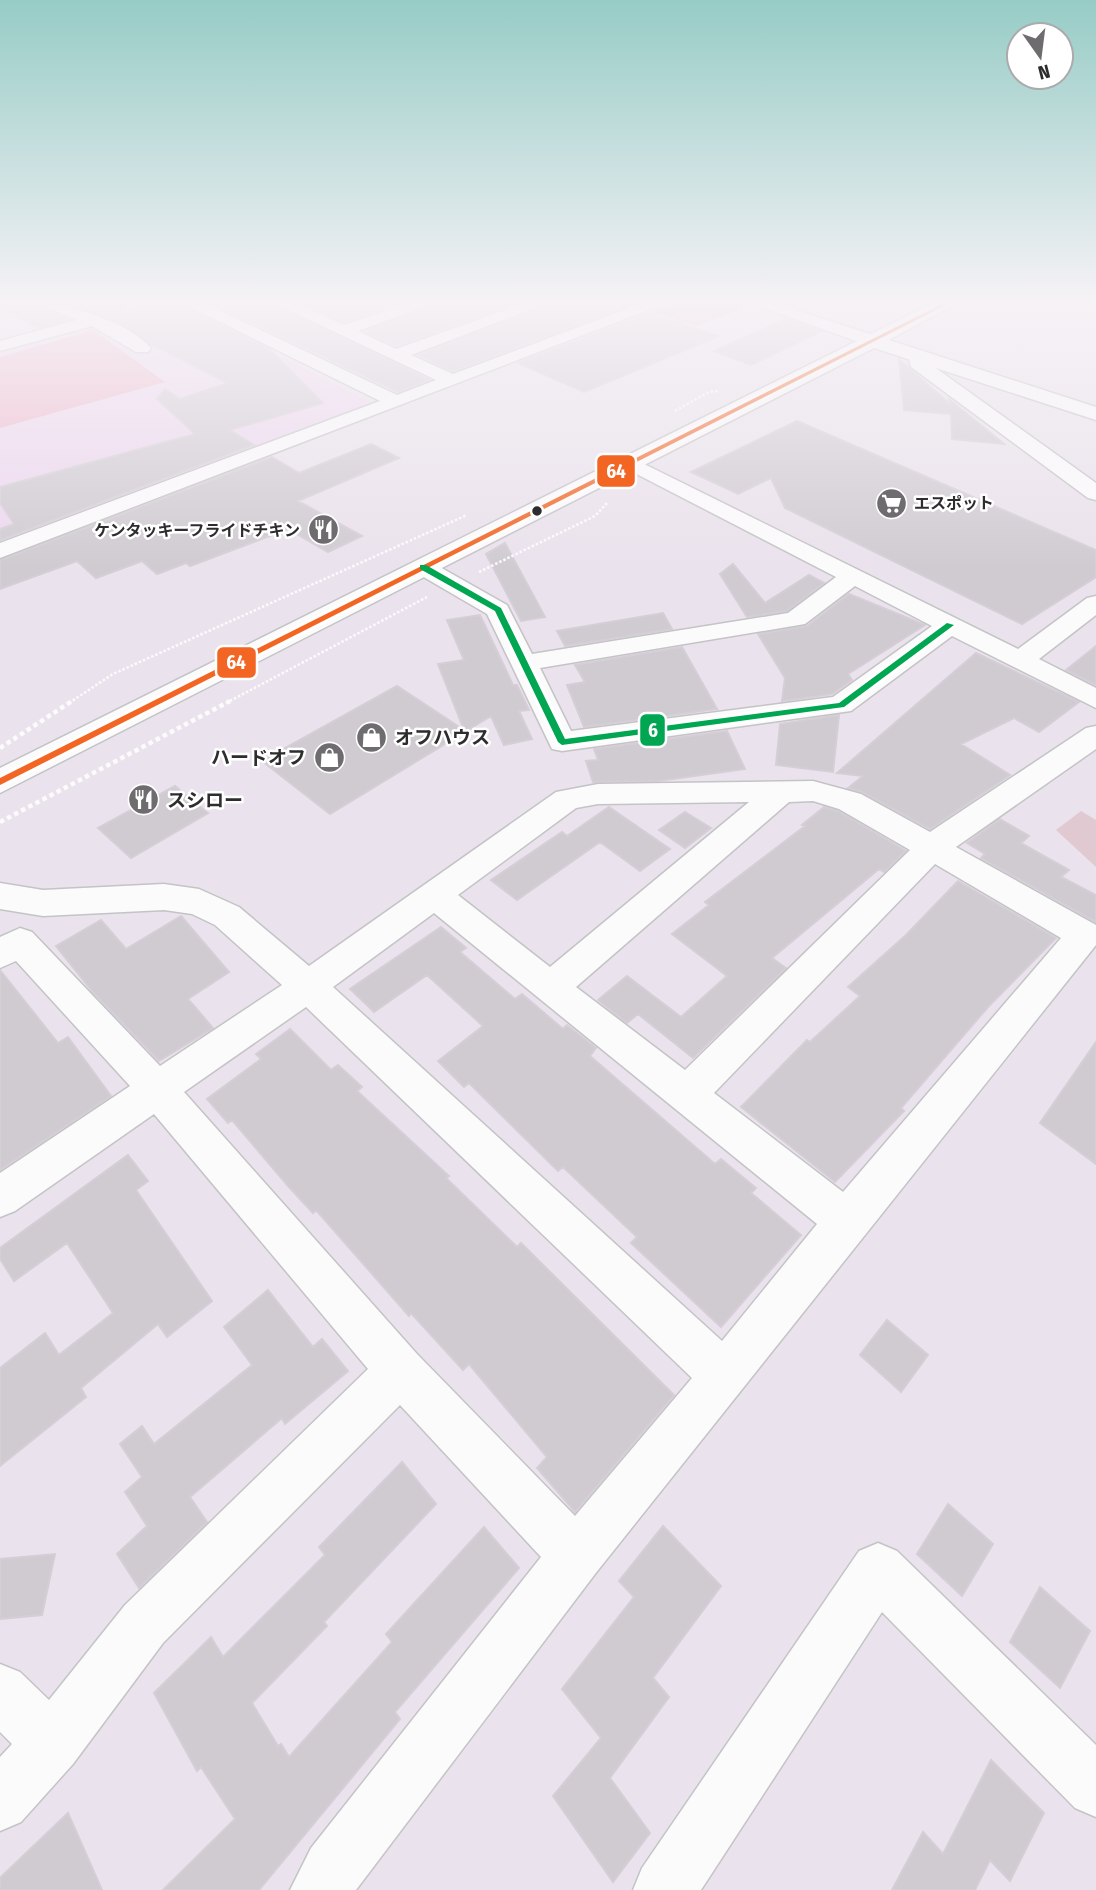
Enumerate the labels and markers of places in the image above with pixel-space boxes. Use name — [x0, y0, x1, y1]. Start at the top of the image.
supermarket icon: エスポット — [874, 486, 908, 520]
place label: エスポット — [914, 494, 994, 513]
unlabelled marker — [530, 504, 544, 518]
restaurant icon: ケンタッキーフライドチキン — [306, 513, 340, 547]
place label: ケンタッキーフライドチキン — [94, 521, 300, 540]
shop icon: オフハウス — [355, 720, 389, 754]
place label: オフハウス — [395, 726, 490, 749]
shop icon: ハードオフ — [312, 740, 346, 774]
place label: ハードオフ — [211, 746, 306, 769]
restaurant icon: スシロー — [127, 783, 161, 817]
place label: スシロー — [167, 789, 243, 812]

